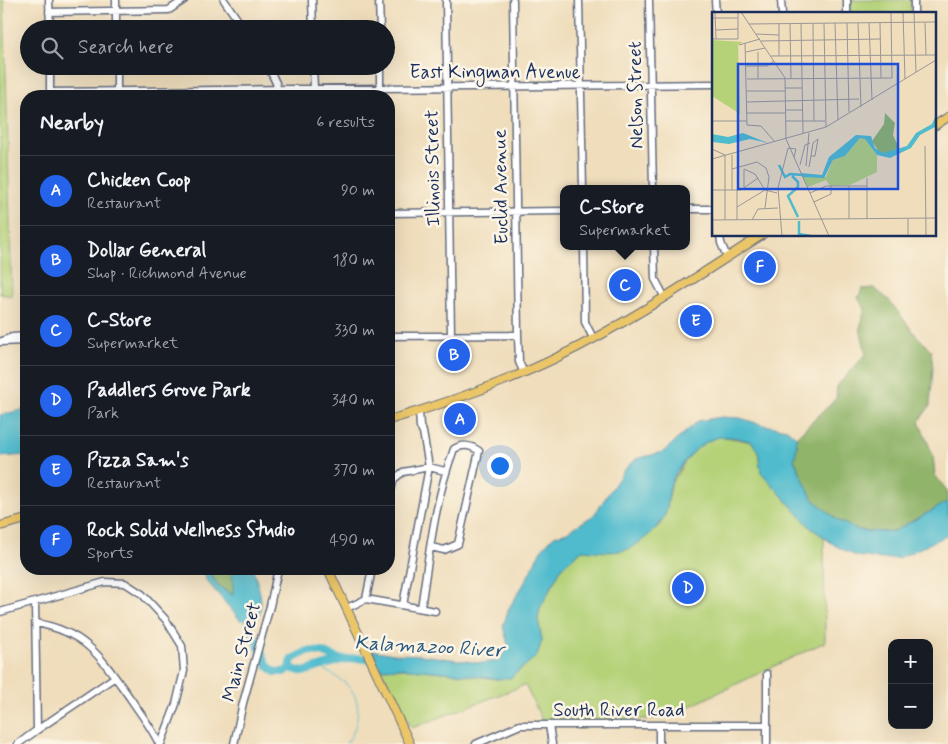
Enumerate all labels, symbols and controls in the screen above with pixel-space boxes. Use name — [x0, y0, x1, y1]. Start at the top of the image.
inset map — [712, 12, 936, 236]
search box — [20, 20, 395, 75]
icon: search — [38, 34, 66, 62]
text: Search here — [78, 35, 174, 60]
street label: Nelson Street — [623, 41, 649, 149]
street label: East Kingman Avenue — [409, 60, 581, 87]
text: Nearby — [40, 109, 104, 137]
street label: Illinois Street — [419, 109, 447, 227]
text: 6 results — [316, 112, 375, 133]
street label: Euclid Avenue — [487, 129, 515, 245]
text: Chicken Coop — [87, 168, 191, 193]
text: A — [51, 180, 61, 201]
text: 90 m — [341, 180, 375, 201]
popup — [560, 185, 690, 250]
text: Restaurant — [87, 193, 161, 214]
text: C-Store — [579, 195, 644, 220]
text: Supermarket — [579, 220, 671, 241]
text: Dollar General — [87, 238, 206, 263]
pin: F — [744, 248, 776, 286]
text: B — [51, 250, 61, 271]
text: 180 m — [332, 250, 375, 271]
text: Shop · Richmond Avenue — [87, 263, 247, 284]
pin: C — [609, 266, 641, 304]
pin: E — [680, 302, 712, 340]
text: C-Store — [87, 308, 152, 333]
text: C — [50, 320, 62, 341]
text: 330 m — [334, 320, 375, 341]
text: Supermarket — [87, 333, 178, 354]
pin: B — [438, 336, 470, 374]
text: Paddlers Grove Park — [87, 378, 251, 403]
text: D — [50, 390, 62, 411]
text: 340 m — [331, 390, 375, 411]
pin: A — [444, 400, 476, 438]
text: Park — [87, 403, 119, 424]
text: Pizza Sam's — [87, 448, 189, 473]
your location — [487, 453, 513, 479]
text: E — [51, 460, 61, 481]
text: 370 m — [333, 460, 375, 481]
text: Restaurant — [87, 473, 161, 494]
text: Rock Solid Wellness Studio — [87, 518, 295, 543]
text: F — [52, 530, 60, 551]
text: 490 m — [329, 530, 375, 551]
text: Sports — [87, 543, 133, 564]
pin: D — [672, 569, 704, 607]
street label: Main Street — [217, 599, 267, 705]
water label: Kalamazoo River — [354, 630, 507, 665]
map controls — [888, 639, 933, 729]
button: + — [888, 639, 933, 684]
button: − — [888, 684, 933, 729]
street label: South River Road — [553, 698, 685, 723]

